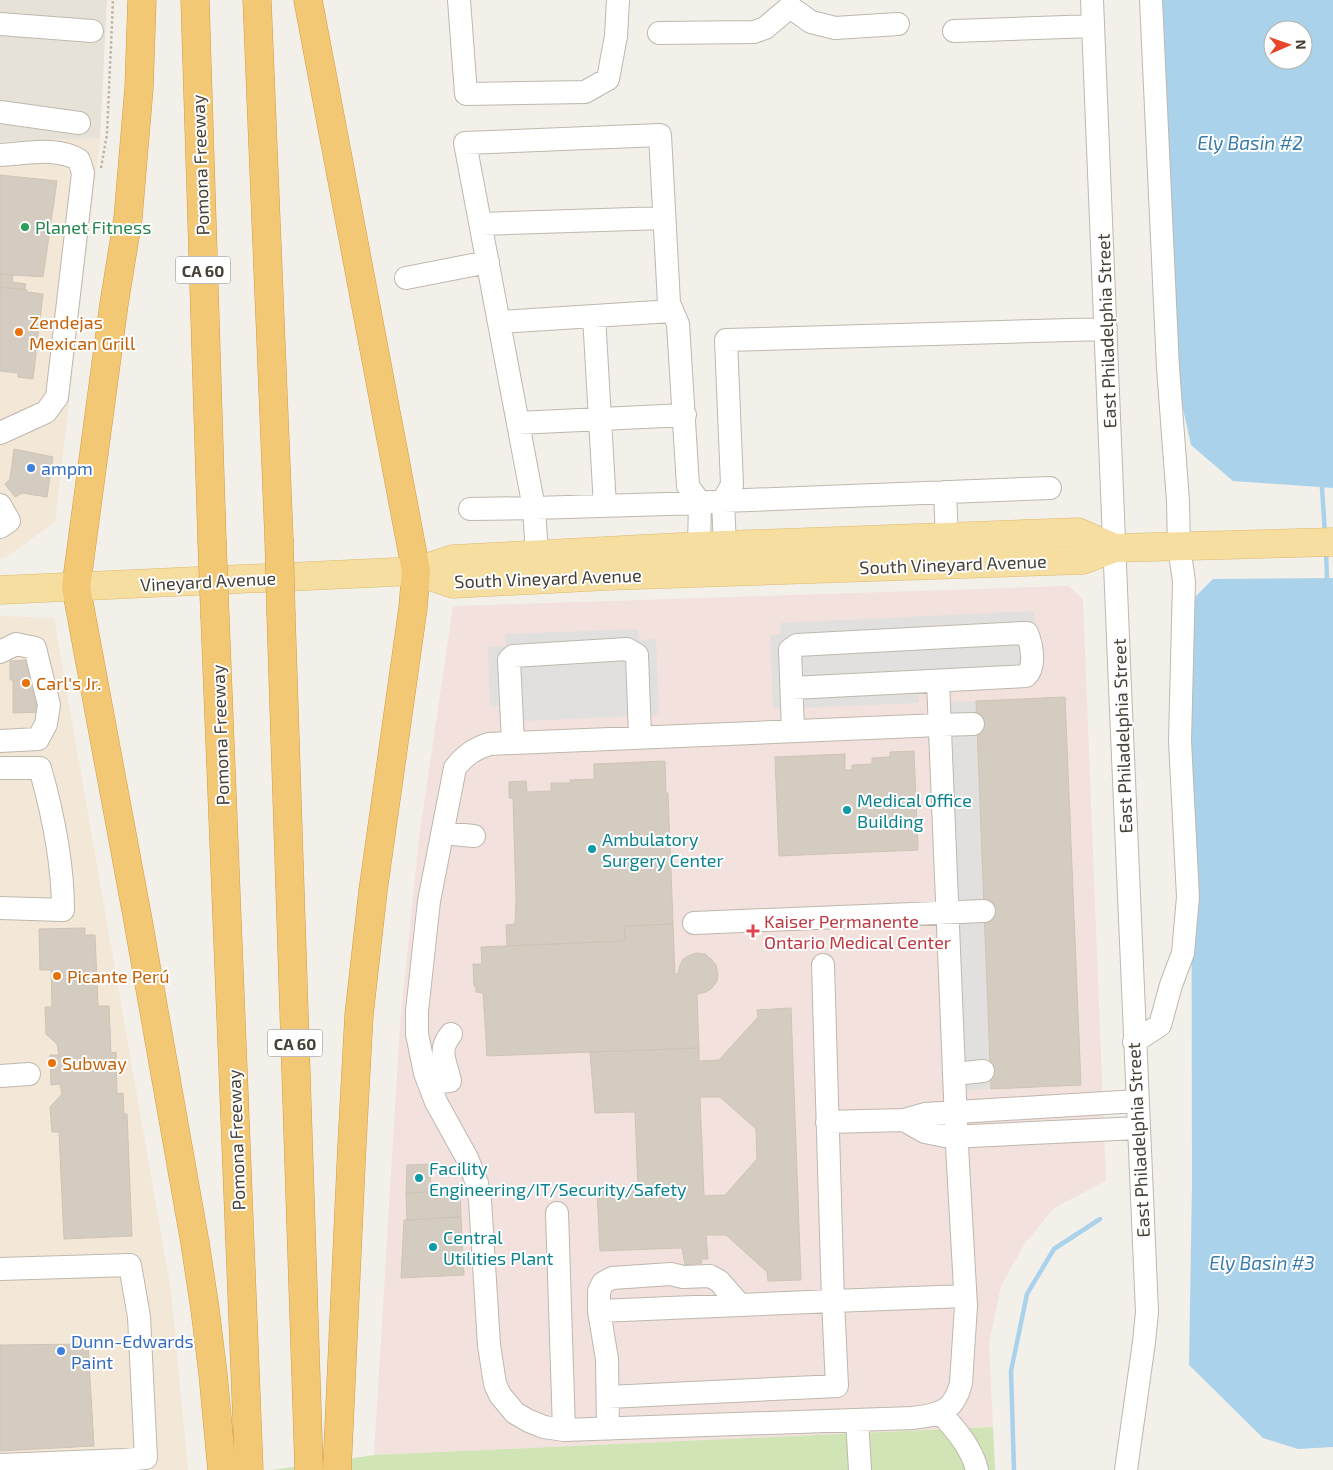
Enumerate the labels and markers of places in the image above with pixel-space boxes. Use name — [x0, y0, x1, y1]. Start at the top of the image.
place label: Planet Fitness — [35, 216, 151, 238]
marker: Planet Fitness — [19, 221, 31, 233]
place label: Zendejas Mexican Grill — [29, 311, 136, 354]
marker: Zendejas Mexican Grill — [13, 326, 25, 338]
place label: ampm — [41, 457, 93, 479]
marker: ampm — [25, 462, 37, 474]
place label: Carl's Jr. — [36, 672, 101, 694]
marker: Carl's Jr. — [20, 677, 32, 689]
place label: Medical Office Building — [857, 789, 972, 832]
marker: Medical Office Building — [841, 804, 853, 816]
place label: Ambulatory Surgery Center — [602, 828, 724, 871]
marker: Ambulatory Surgery Center — [586, 843, 598, 855]
place label: Kaiser Permanente Ontario Medical Center — [764, 910, 951, 953]
marker: Kaiser Permanente Ontario Medical Center — [746, 924, 760, 938]
place label: Picante Perú — [67, 965, 169, 987]
marker: Picante Perú — [51, 970, 63, 982]
place label: Subway — [62, 1052, 127, 1074]
marker: Subway — [46, 1057, 58, 1069]
place label: Facility Engineering/IT/Security/Safety — [429, 1157, 687, 1200]
marker: Facility Engineering/IT/Security/Safety — [413, 1172, 425, 1184]
place label: Central Utilities Plant — [443, 1226, 554, 1269]
marker: Central Utilities Plant — [427, 1241, 439, 1253]
place label: Dunn-Edwards Paint — [71, 1330, 194, 1373]
marker: Dunn-Edwards Paint — [55, 1345, 67, 1357]

